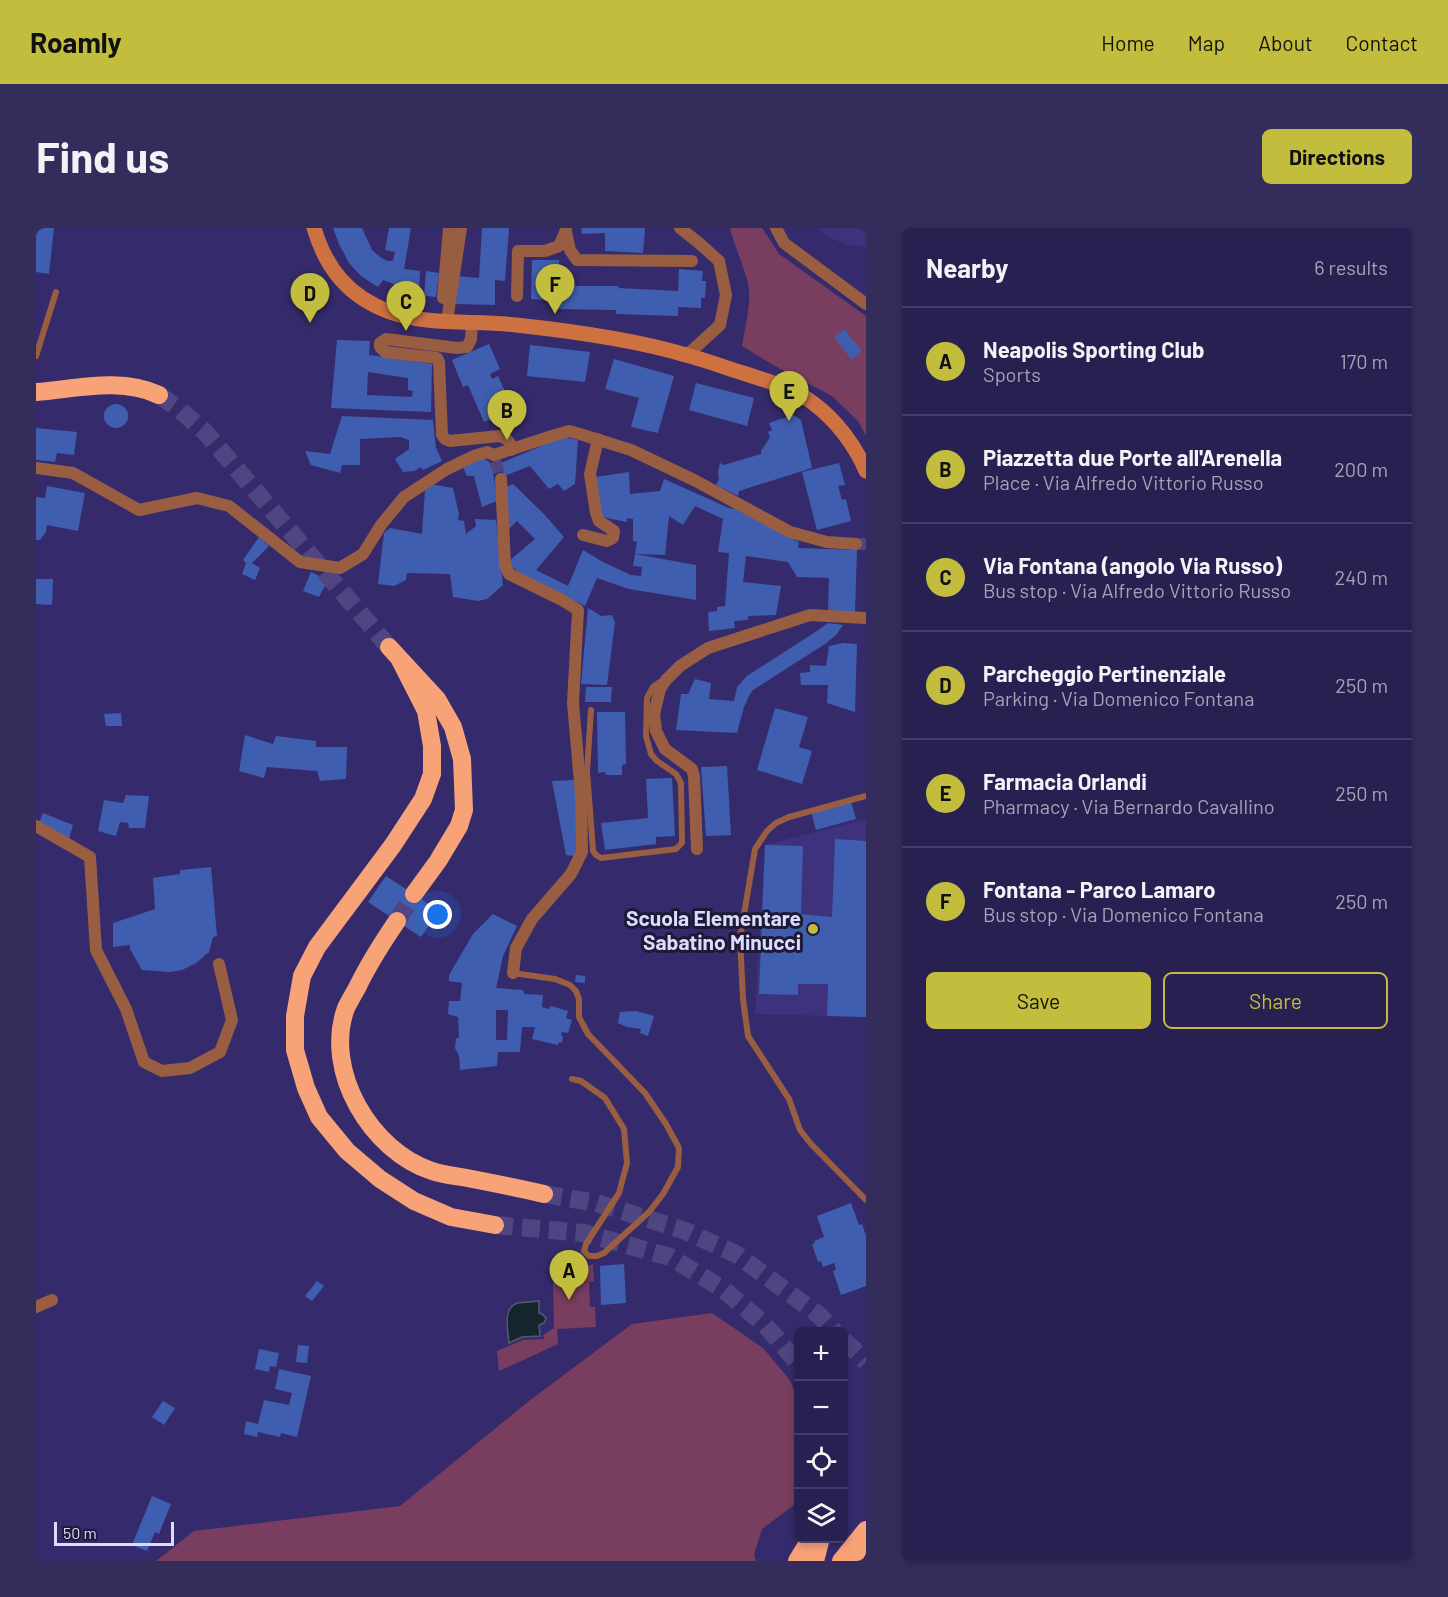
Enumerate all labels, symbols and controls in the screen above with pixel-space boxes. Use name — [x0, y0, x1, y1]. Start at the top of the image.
text: Roamly — [30, 25, 122, 59]
text: Home — [1101, 30, 1155, 55]
text: Map — [1188, 30, 1225, 55]
text: About — [1258, 30, 1313, 55]
text: Contact — [1346, 30, 1418, 55]
button: Directions — [1262, 129, 1412, 184]
text: Find us — [36, 131, 169, 181]
text: Nearby — [926, 252, 1008, 283]
text: 6 results — [1314, 255, 1388, 279]
pin: F — [536, 264, 574, 314]
pin: D — [290, 274, 330, 323]
pin: C — [386, 282, 425, 331]
text: Neapolis Sporting Club — [983, 336, 1204, 362]
text: A — [939, 349, 952, 373]
text: 170 m — [1340, 349, 1388, 373]
text: Sports — [983, 362, 1041, 386]
pin: E — [770, 372, 808, 421]
pin: B — [488, 390, 526, 440]
text: Piazzetta due Porte all'Arenella — [983, 444, 1282, 470]
text: B — [939, 457, 952, 481]
text: 200 m — [1334, 457, 1388, 481]
text: Place · Via Alfredo Vittorio Russo — [983, 470, 1264, 494]
text: Via Fontana (angolo Via Russo) — [983, 552, 1282, 578]
text: C — [939, 565, 952, 589]
text: 240 m — [1334, 565, 1388, 589]
text: Bus stop · Via Alfredo Vittorio Russo — [983, 578, 1291, 602]
text: Parcheggio Pertinenziale — [983, 660, 1226, 686]
text: D — [939, 673, 952, 697]
text: 250 m — [1335, 673, 1388, 697]
text: Parking · Via Domenico Fontana — [983, 686, 1254, 710]
text: Farmacia Orlandi — [983, 768, 1147, 794]
text: E — [940, 781, 951, 805]
text: 250 m — [1335, 781, 1388, 805]
text: Pharmacy · Via Bernardo Cavallino — [983, 794, 1275, 818]
text: Fontana - Parco Lamaro — [983, 876, 1215, 902]
text: F — [940, 889, 951, 913]
text: 250 m — [1335, 889, 1388, 913]
your location — [423, 900, 452, 929]
text: Bus stop · Via Domenico Fontana — [983, 902, 1264, 926]
place label: Scuola Elementare Sabatino Minucci — [626, 905, 801, 954]
marker: Scuola Elementare Sabatino Minucci — [806, 922, 820, 936]
button: Save — [926, 972, 1151, 1029]
button: Share — [1163, 972, 1388, 1029]
pin: A — [550, 1250, 588, 1300]
map controls — [794, 1327, 848, 1543]
button: + — [794, 1327, 848, 1381]
button: − — [794, 1381, 848, 1435]
button: locate — [794, 1435, 848, 1489]
button: layers — [794, 1489, 848, 1543]
scale bar — [54, 1519, 174, 1546]
text: 50 m — [63, 1523, 97, 1542]

